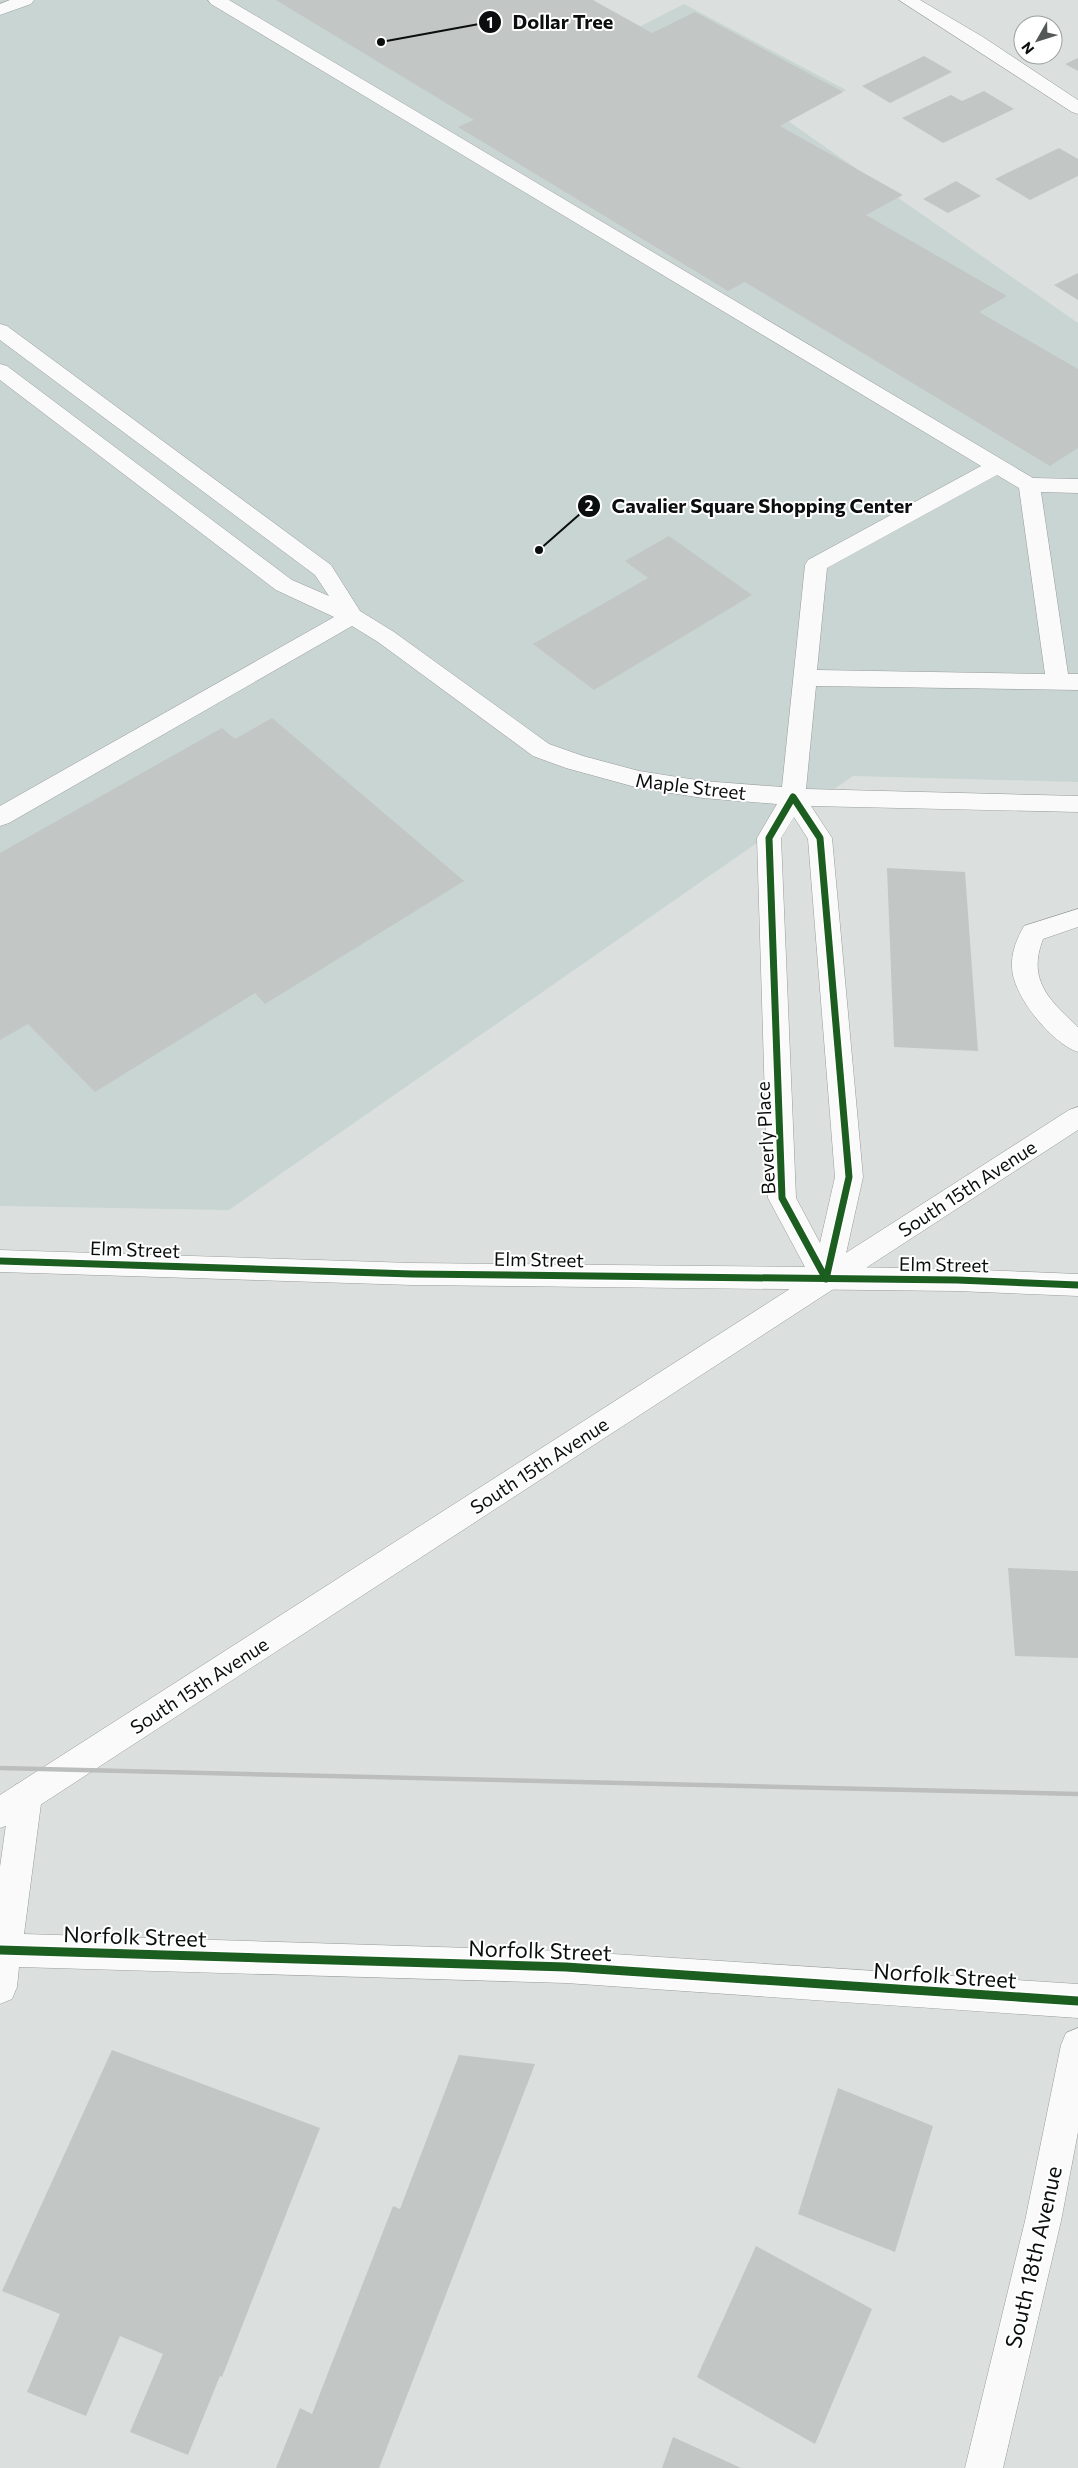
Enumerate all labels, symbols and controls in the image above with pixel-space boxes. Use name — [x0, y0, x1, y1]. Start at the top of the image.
callout: Dollar Tree — [477, 5, 623, 40]
text: Dollar Tree — [513, 9, 613, 33]
text: 1 — [487, 13, 493, 31]
north arrow — [1013, 15, 1063, 65]
text: N — [1018, 39, 1037, 58]
callout: Cavalier Square Shopping Center — [576, 488, 922, 523]
text: Cavalier Square Shopping Center — [612, 493, 912, 517]
text: 2 — [585, 496, 593, 514]
street label: Maple Street — [634, 768, 748, 804]
street label: Beverly Place — [751, 1081, 779, 1195]
street label: South 15th Avenue — [894, 1135, 1040, 1241]
street label: Elm Street — [90, 1236, 181, 1262]
street label: Elm Street — [494, 1247, 584, 1271]
street label: Elm Street — [899, 1252, 989, 1276]
street label: South 15th Avenue — [466, 1412, 612, 1518]
street label: South 15th Avenue — [126, 1632, 272, 1738]
street label: Norfolk Street — [63, 1920, 207, 1952]
street label: Norfolk Street — [468, 1934, 612, 1966]
street label: Norfolk Street — [872, 1957, 1018, 1993]
street label: South 18th Avenue — [999, 2163, 1067, 2351]

